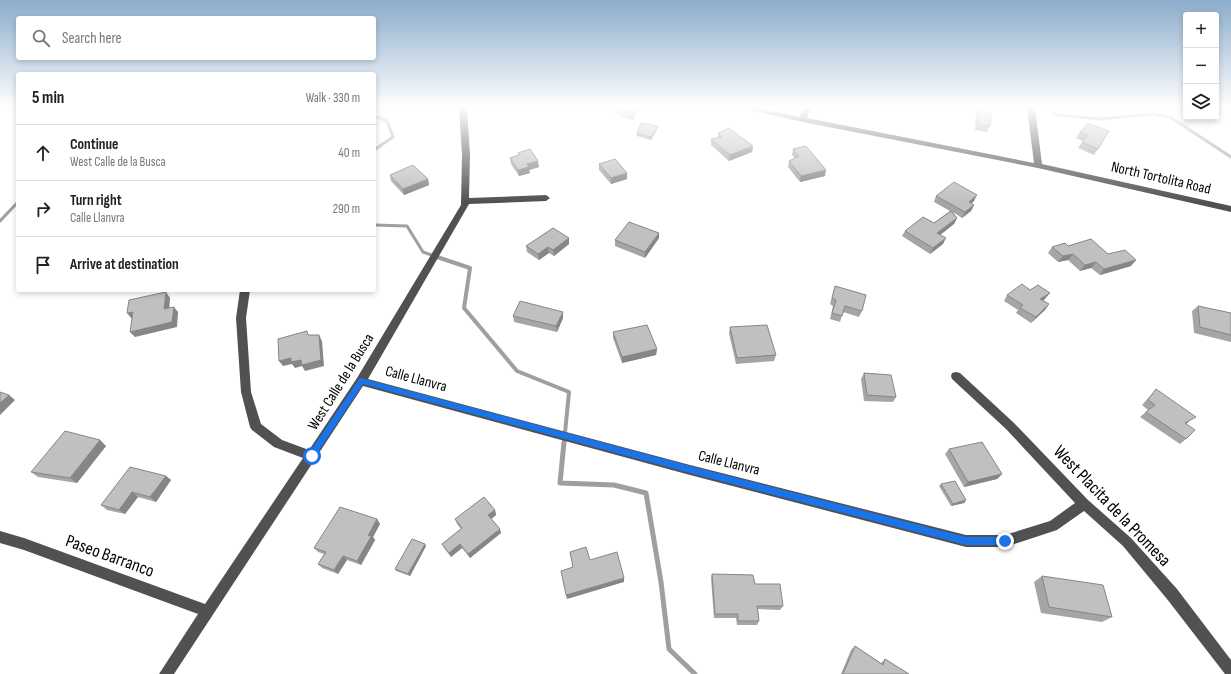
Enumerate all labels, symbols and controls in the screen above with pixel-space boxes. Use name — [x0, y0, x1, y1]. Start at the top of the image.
map controls — [1183, 12, 1219, 120]
button: + — [1183, 12, 1219, 48]
search box — [16, 16, 376, 60]
icon: search — [30, 27, 52, 49]
text: Search here — [62, 29, 122, 48]
button: − — [1183, 48, 1219, 84]
button: layers — [1183, 84, 1219, 120]
text: 5 min — [32, 88, 64, 108]
text: Walk · 330 m — [306, 90, 360, 106]
text: Continue — [70, 135, 119, 154]
icon: ahead — [32, 142, 54, 164]
text: 40 m — [338, 145, 360, 161]
text: West Calle de la Busca — [70, 154, 166, 170]
street label: North Tortolita Road — [1109, 157, 1213, 199]
text: Turn right — [70, 191, 122, 210]
icon: right — [32, 198, 54, 220]
text: 290 m — [333, 201, 360, 217]
text: Calle Llanvra — [70, 210, 125, 226]
icon: arrive — [32, 254, 54, 276]
text: Arrive at destination — [70, 255, 179, 274]
street label: West Calle de la Busca — [304, 330, 378, 434]
street label: Calle Llanvra — [383, 362, 449, 396]
street label: West Placita de la Promesa — [1049, 441, 1175, 571]
street label: Calle Llanvra — [696, 446, 762, 480]
route start — [303, 447, 321, 465]
street label: Paseo Barranco — [63, 530, 157, 582]
route end — [996, 532, 1014, 550]

